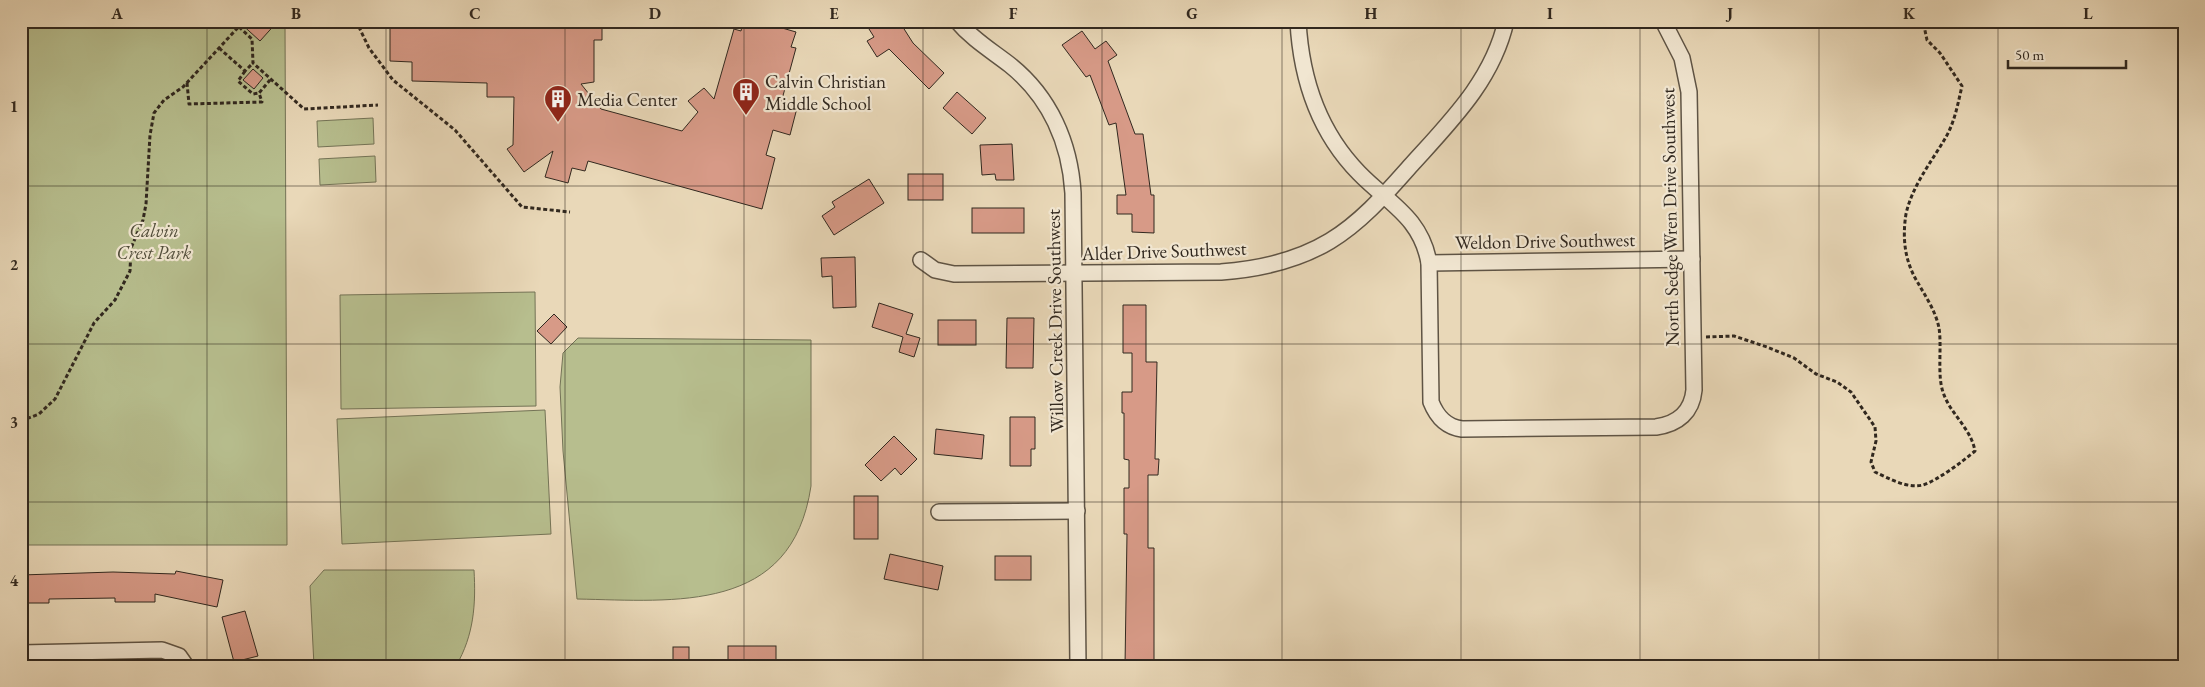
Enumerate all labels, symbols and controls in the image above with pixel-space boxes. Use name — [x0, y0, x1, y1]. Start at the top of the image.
text: A — [110, 3, 123, 24]
text: B — [291, 3, 301, 24]
text: C — [469, 3, 481, 24]
text: D — [649, 3, 661, 24]
text: E — [829, 3, 839, 24]
text: F — [1009, 3, 1018, 24]
text: G — [1186, 3, 1198, 24]
text: H — [1365, 3, 1378, 24]
text: I — [1547, 3, 1553, 24]
text: J — [1725, 3, 1733, 24]
text: K — [1903, 3, 1916, 24]
text: L — [2083, 3, 2093, 24]
scale bar — [2008, 38, 2125, 70]
text: 50 m — [2015, 45, 2044, 64]
place label: Calvin Christian Middle School — [765, 69, 886, 116]
building icon: Calvin Christian Middle School — [731, 77, 761, 116]
building icon: Media Center — [543, 84, 573, 123]
place label: Media Center — [577, 87, 678, 112]
street label: North Sedge Wren Drive Southwest — [1655, 87, 1685, 347]
text: 1 — [10, 96, 18, 117]
street label: Willow Creek Drive Southwest — [1041, 209, 1069, 433]
park label: Calvin Crest Park — [117, 218, 192, 265]
street label: Weldon Drive Southwest — [1455, 227, 1635, 255]
street label: Alder Drive Southwest — [1080, 236, 1247, 266]
text: 2 — [10, 254, 19, 275]
text: 3 — [10, 412, 18, 433]
text: 4 — [10, 570, 19, 591]

